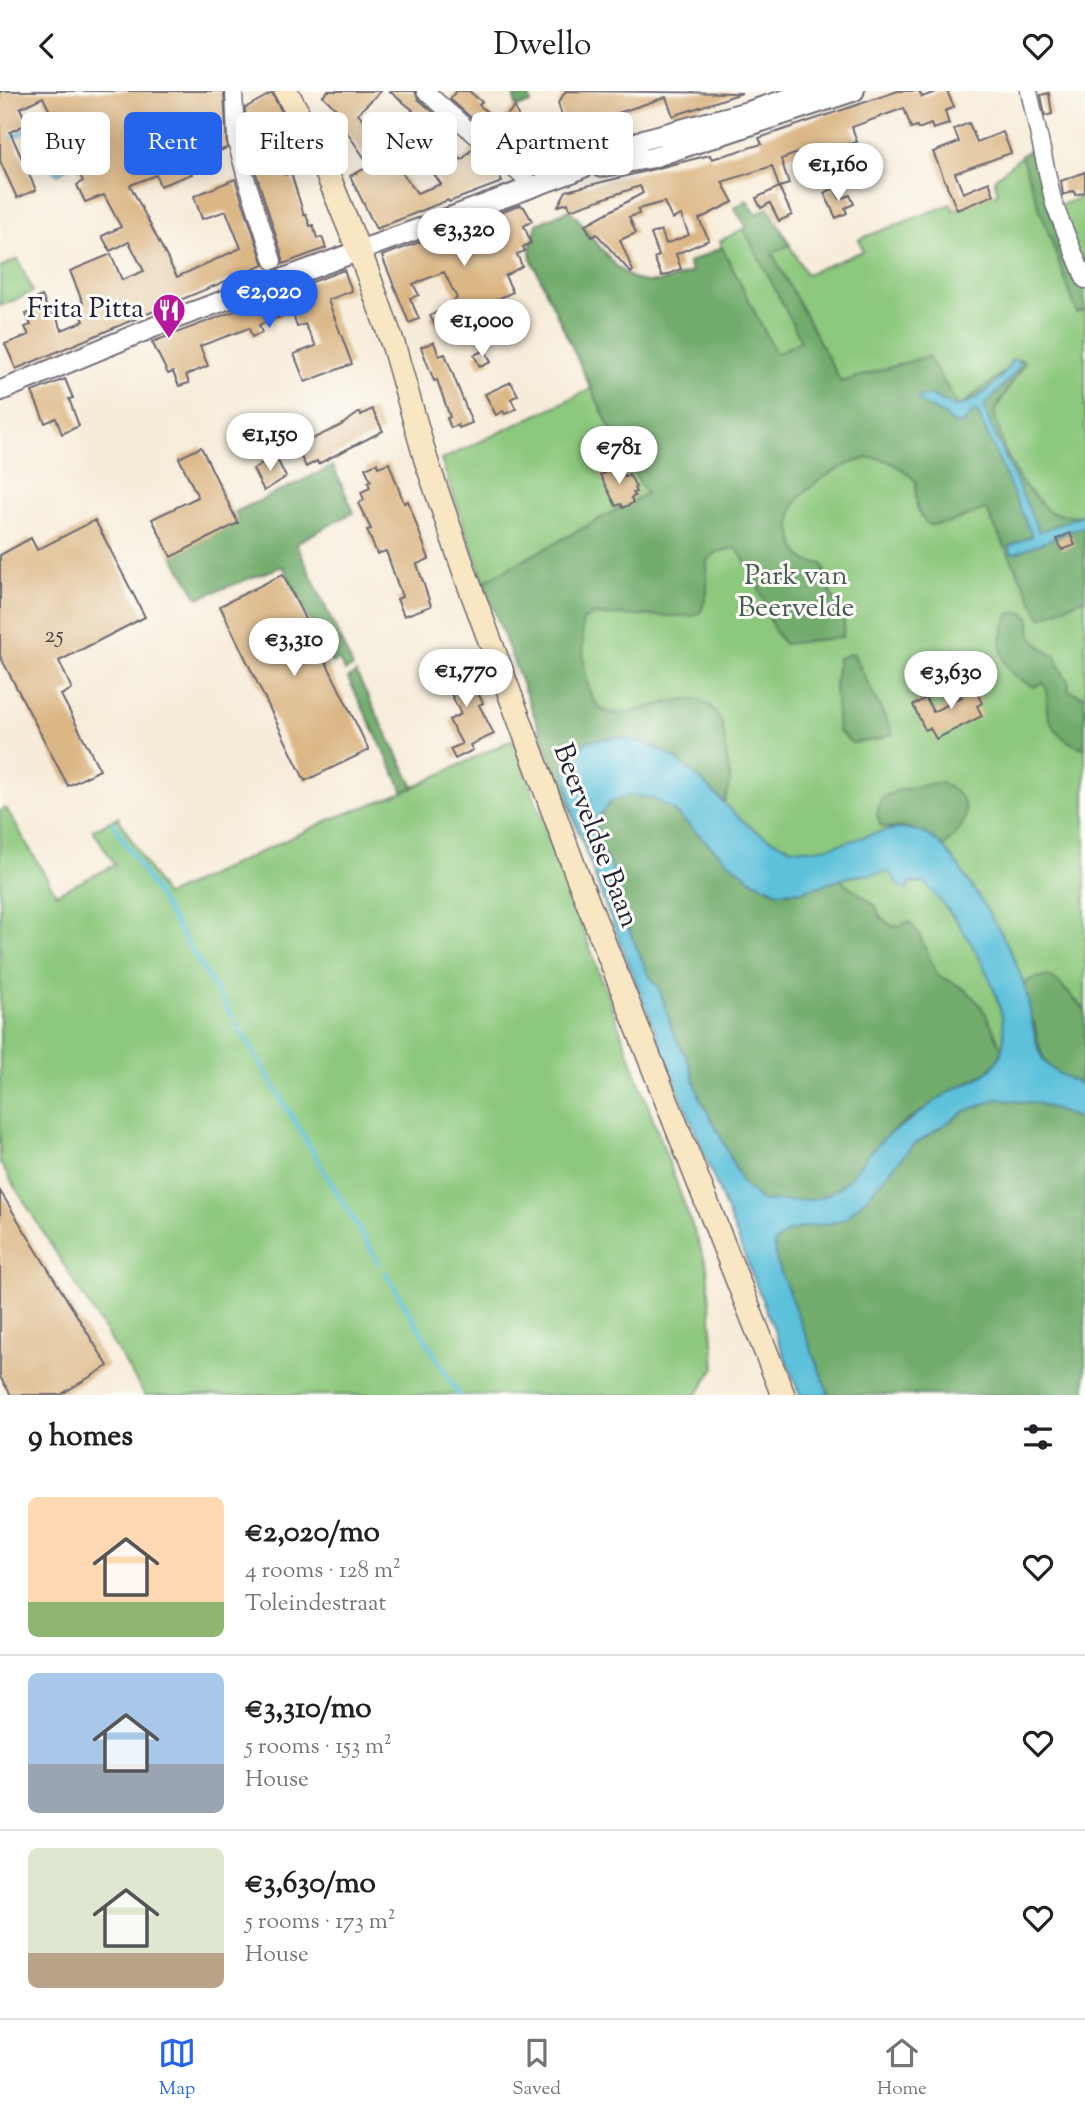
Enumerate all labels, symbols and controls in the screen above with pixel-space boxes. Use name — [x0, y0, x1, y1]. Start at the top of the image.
text: Dwello — [493, 23, 592, 69]
icon: back — [28, 27, 66, 65]
icon: heart — [1019, 27, 1057, 65]
chip: Buy — [21, 112, 110, 175]
chip: Rent — [124, 112, 222, 175]
chip: Filters — [236, 112, 348, 175]
chip: New — [362, 112, 457, 175]
chip: Apartment — [471, 112, 633, 175]
pin: €1,160 — [781, 143, 895, 203]
text: €1,160 — [808, 149, 868, 182]
pin: €3,320 — [407, 209, 521, 268]
text: €3,320 — [433, 214, 495, 247]
pin: €2,020 — [212, 271, 326, 330]
text: €2,020 — [237, 276, 301, 309]
place label: Frita Pitta — [27, 290, 144, 330]
restaurant icon: Frita Pitta — [150, 291, 188, 340]
pin: €1,000 — [425, 299, 539, 359]
text: €1,000 — [450, 305, 514, 338]
pin: €1,150 — [213, 413, 327, 473]
text: €1,150 — [242, 419, 298, 452]
pin: €781 — [578, 427, 660, 486]
text: €781 — [597, 432, 641, 465]
park label: Park van Beervelde — [737, 557, 855, 629]
house number: 25 — [44, 619, 64, 653]
pin: €3,310 — [237, 619, 351, 678]
text: €3,310 — [265, 624, 323, 657]
pin: €1,770 — [409, 649, 523, 709]
pin: €3,630 — [894, 651, 1008, 711]
text: €1,770 — [435, 655, 497, 688]
text: €3,630 — [920, 657, 982, 690]
street label: Beerveldse Baan — [542, 738, 648, 934]
text: 9 homes — [28, 1416, 133, 1459]
icon: filters — [1019, 1418, 1057, 1456]
text: €2,020/mo — [245, 1512, 380, 1555]
icon: home — [84, 1525, 168, 1609]
icon: heart — [1019, 1548, 1057, 1586]
text: 4 rooms · 128 m² — [245, 1555, 401, 1588]
text: Toleindestraat — [245, 1588, 386, 1621]
text: €3,310/mo — [245, 1688, 372, 1731]
icon: home — [84, 1701, 168, 1785]
icon: heart — [1019, 1724, 1057, 1762]
text: 5 rooms · 153 m² — [245, 1731, 392, 1764]
text: House — [245, 1764, 309, 1797]
text: €3,630/mo — [245, 1863, 376, 1906]
icon: home — [84, 1876, 168, 1960]
icon: heart — [1019, 1899, 1057, 1937]
text: 5 rooms · 173 m² — [245, 1906, 396, 1939]
text: House — [245, 1939, 309, 1972]
tab: Map — [158, 2034, 196, 2103]
tab: Saved — [512, 2034, 561, 2103]
tab: Home — [877, 2034, 927, 2103]

